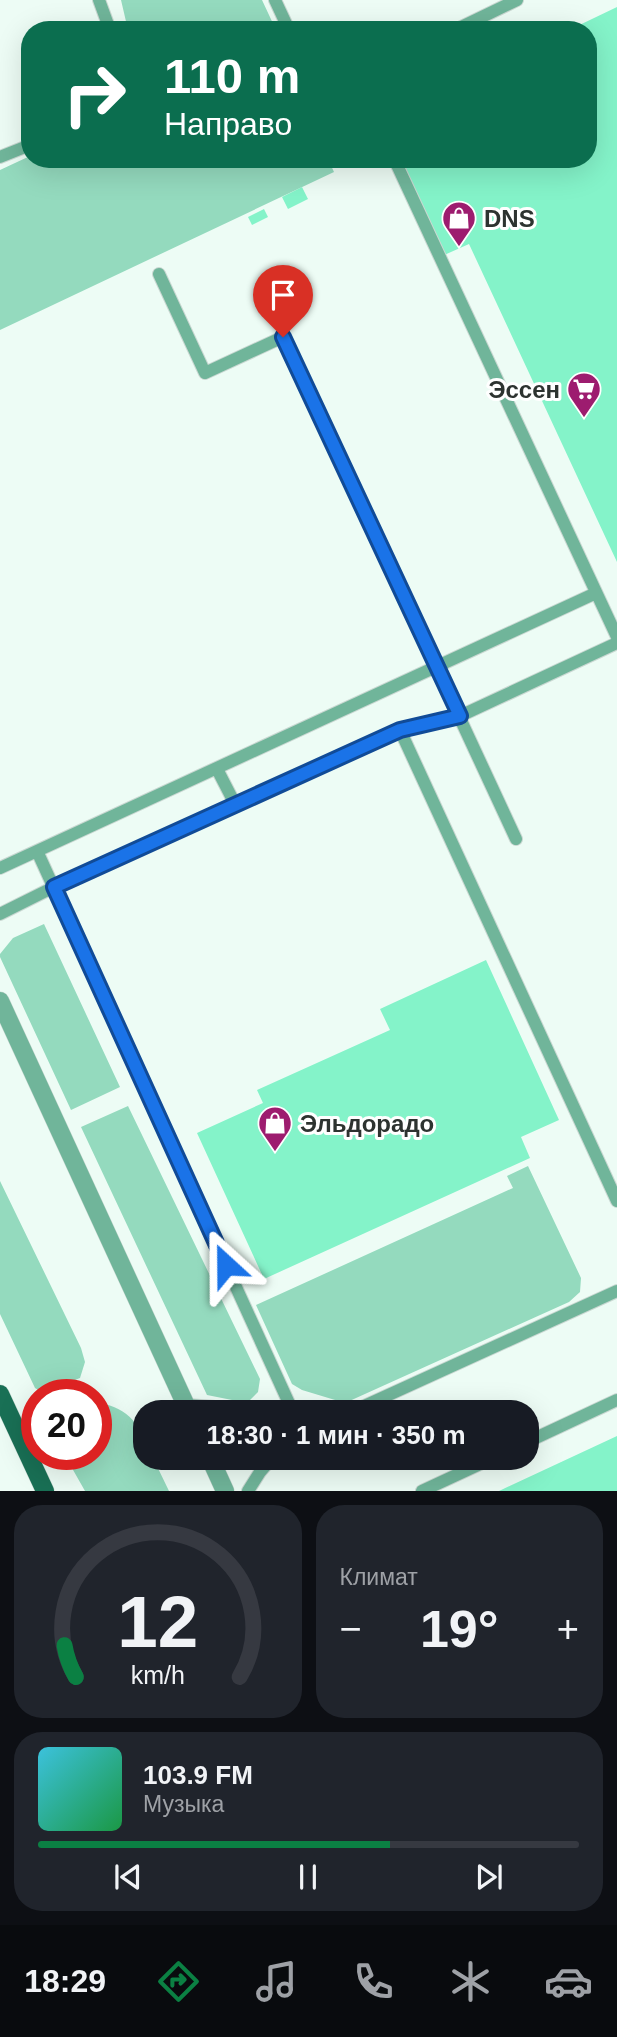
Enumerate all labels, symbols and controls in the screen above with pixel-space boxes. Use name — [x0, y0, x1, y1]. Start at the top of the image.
icon: right — [49, 49, 140, 140]
text: 110 m — [164, 49, 300, 103]
text: Направо — [164, 106, 292, 142]
shop icon: DNS — [440, 199, 478, 248]
place label: DNS — [484, 205, 535, 232]
pin — [253, 265, 313, 337]
icon: arrive — [264, 276, 302, 314]
supermarket icon: Эссен — [565, 370, 603, 419]
place label: Эссен — [488, 376, 560, 403]
shop icon: Эльдорадо — [256, 1104, 294, 1153]
place label: Эльдорадо — [300, 1110, 434, 1137]
position arrow — [189, 1228, 263, 1302]
speed limit sign: 20 — [21, 1379, 112, 1470]
text: 18:30 · 1 мин · 350 m — [206, 1420, 466, 1450]
text: Климат — [340, 1564, 418, 1590]
text: 12 — [117, 1582, 198, 1663]
text: 19° — [420, 1600, 499, 1658]
text: − — [340, 1608, 362, 1650]
text: + — [557, 1608, 579, 1650]
text: km/h — [131, 1661, 185, 1689]
text: 103.9 FM — [143, 1760, 253, 1790]
text: Музыка — [143, 1791, 224, 1817]
icon: previous — [109, 1858, 147, 1896]
icon: pause — [289, 1858, 327, 1896]
icon: next — [470, 1858, 508, 1896]
icon: directions — [154, 1957, 203, 2006]
icon: music — [252, 1957, 301, 2006]
icon: phone — [349, 1957, 398, 2006]
icon: climate — [446, 1957, 495, 2006]
icon: car — [544, 1957, 593, 2006]
text: 18:29 — [24, 1963, 106, 1999]

